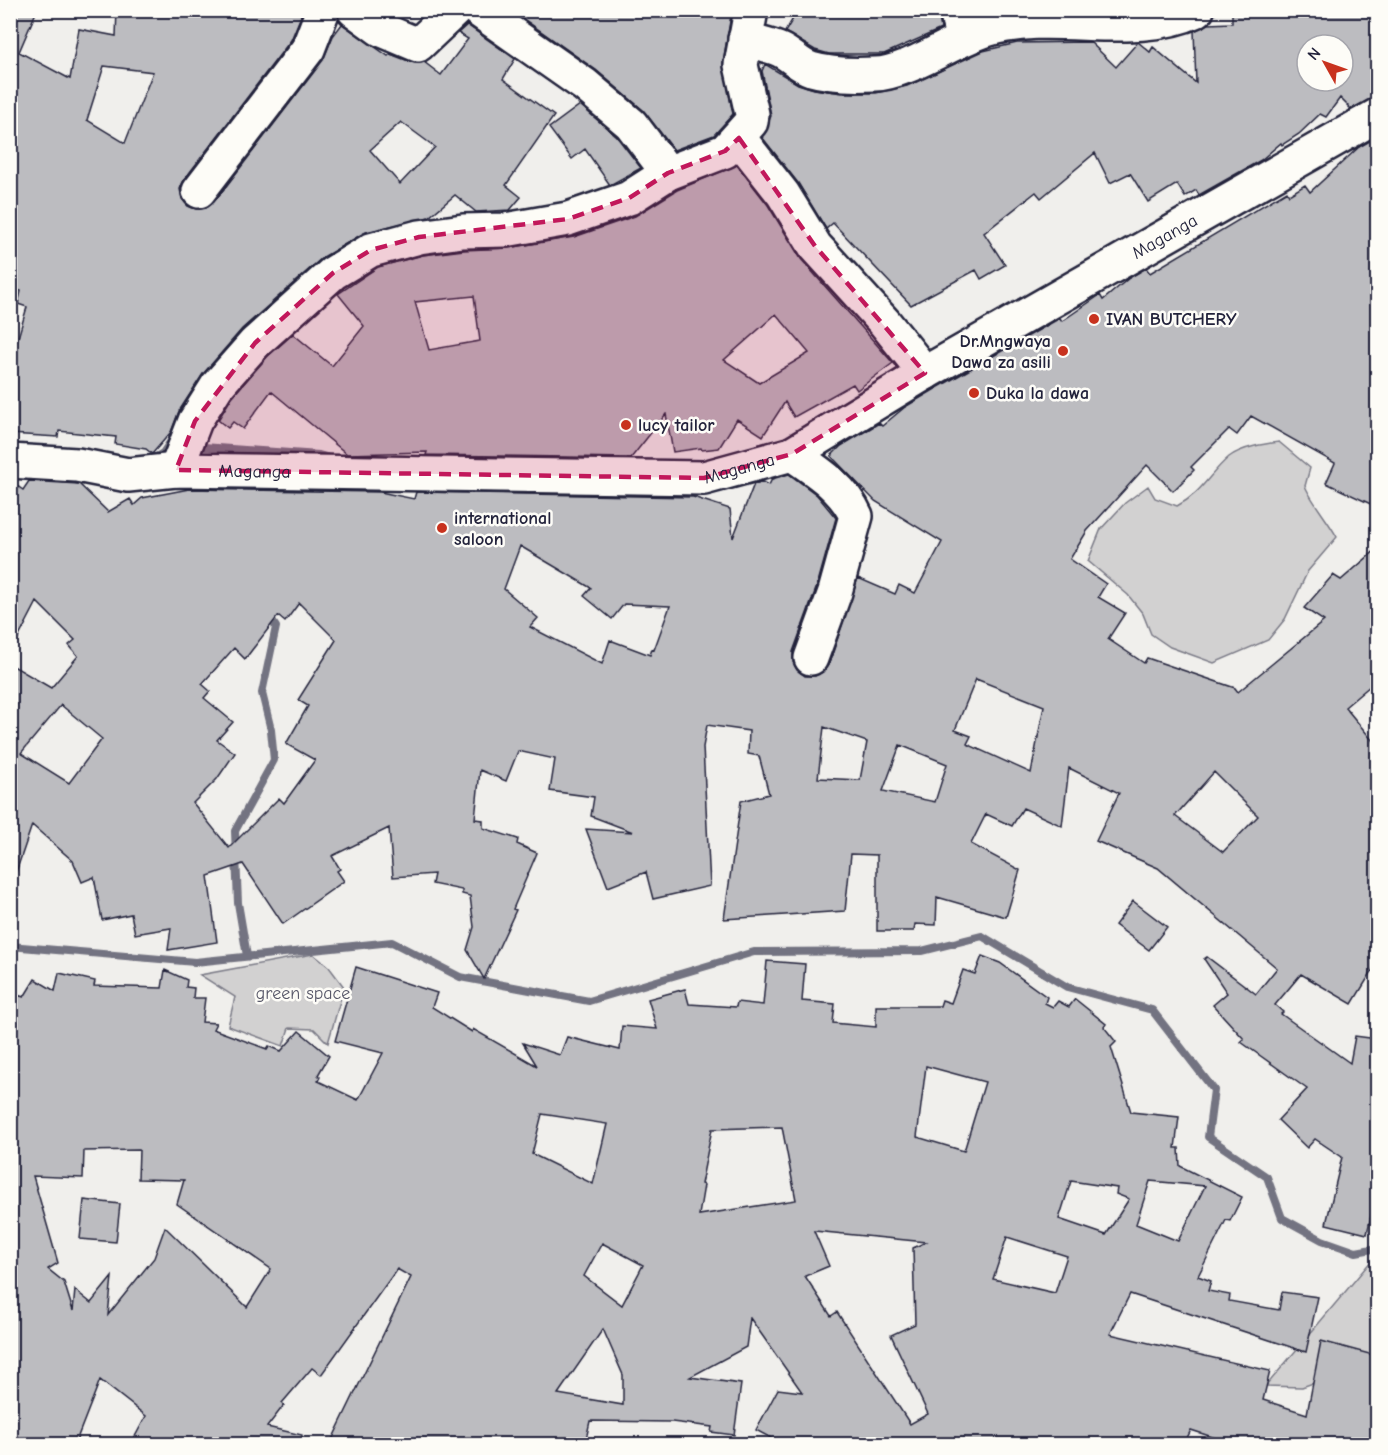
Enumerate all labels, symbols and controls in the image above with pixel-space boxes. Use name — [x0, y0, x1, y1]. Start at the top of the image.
north arrow — [1295, 33, 1355, 93]
text: N — [1304, 44, 1325, 64]
street label: Maganga — [1128, 210, 1201, 264]
place label: IVAN BUTCHERY — [1106, 309, 1237, 330]
marker: IVAN BUTCHERY — [1087, 312, 1101, 326]
place label: Dr.Mngwaya Dawa za asili — [951, 331, 1051, 373]
marker: Dr.Mngwaya Dawa za asili — [1056, 344, 1070, 358]
place label: Duka la dawa — [986, 383, 1089, 404]
marker: Duka la dawa — [967, 386, 981, 400]
place label: lucy tailor — [638, 415, 715, 436]
marker: lucy tailor — [619, 418, 633, 432]
street label: Maganga — [702, 449, 777, 488]
street label: Maganga — [218, 460, 291, 482]
place label: international saloon — [454, 508, 551, 550]
marker: international saloon — [435, 521, 449, 535]
park label: green space — [256, 983, 350, 1004]

